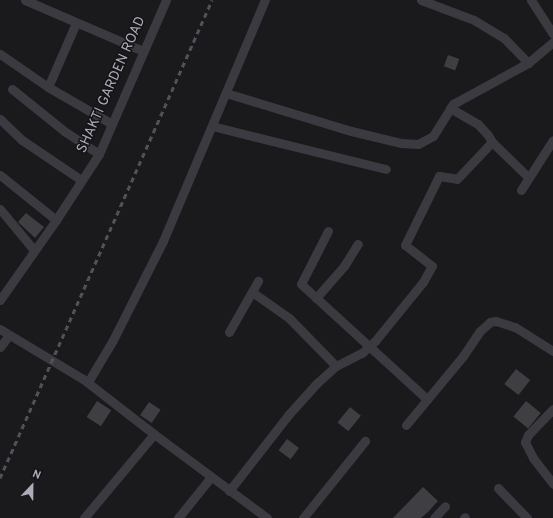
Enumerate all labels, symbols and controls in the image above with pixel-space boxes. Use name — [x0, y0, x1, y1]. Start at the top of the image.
street label: SHAKTI GARDEN ROAD — [74, 14, 150, 156]
north arrow — [12, 466, 52, 506]
text: N — [30, 467, 43, 483]

